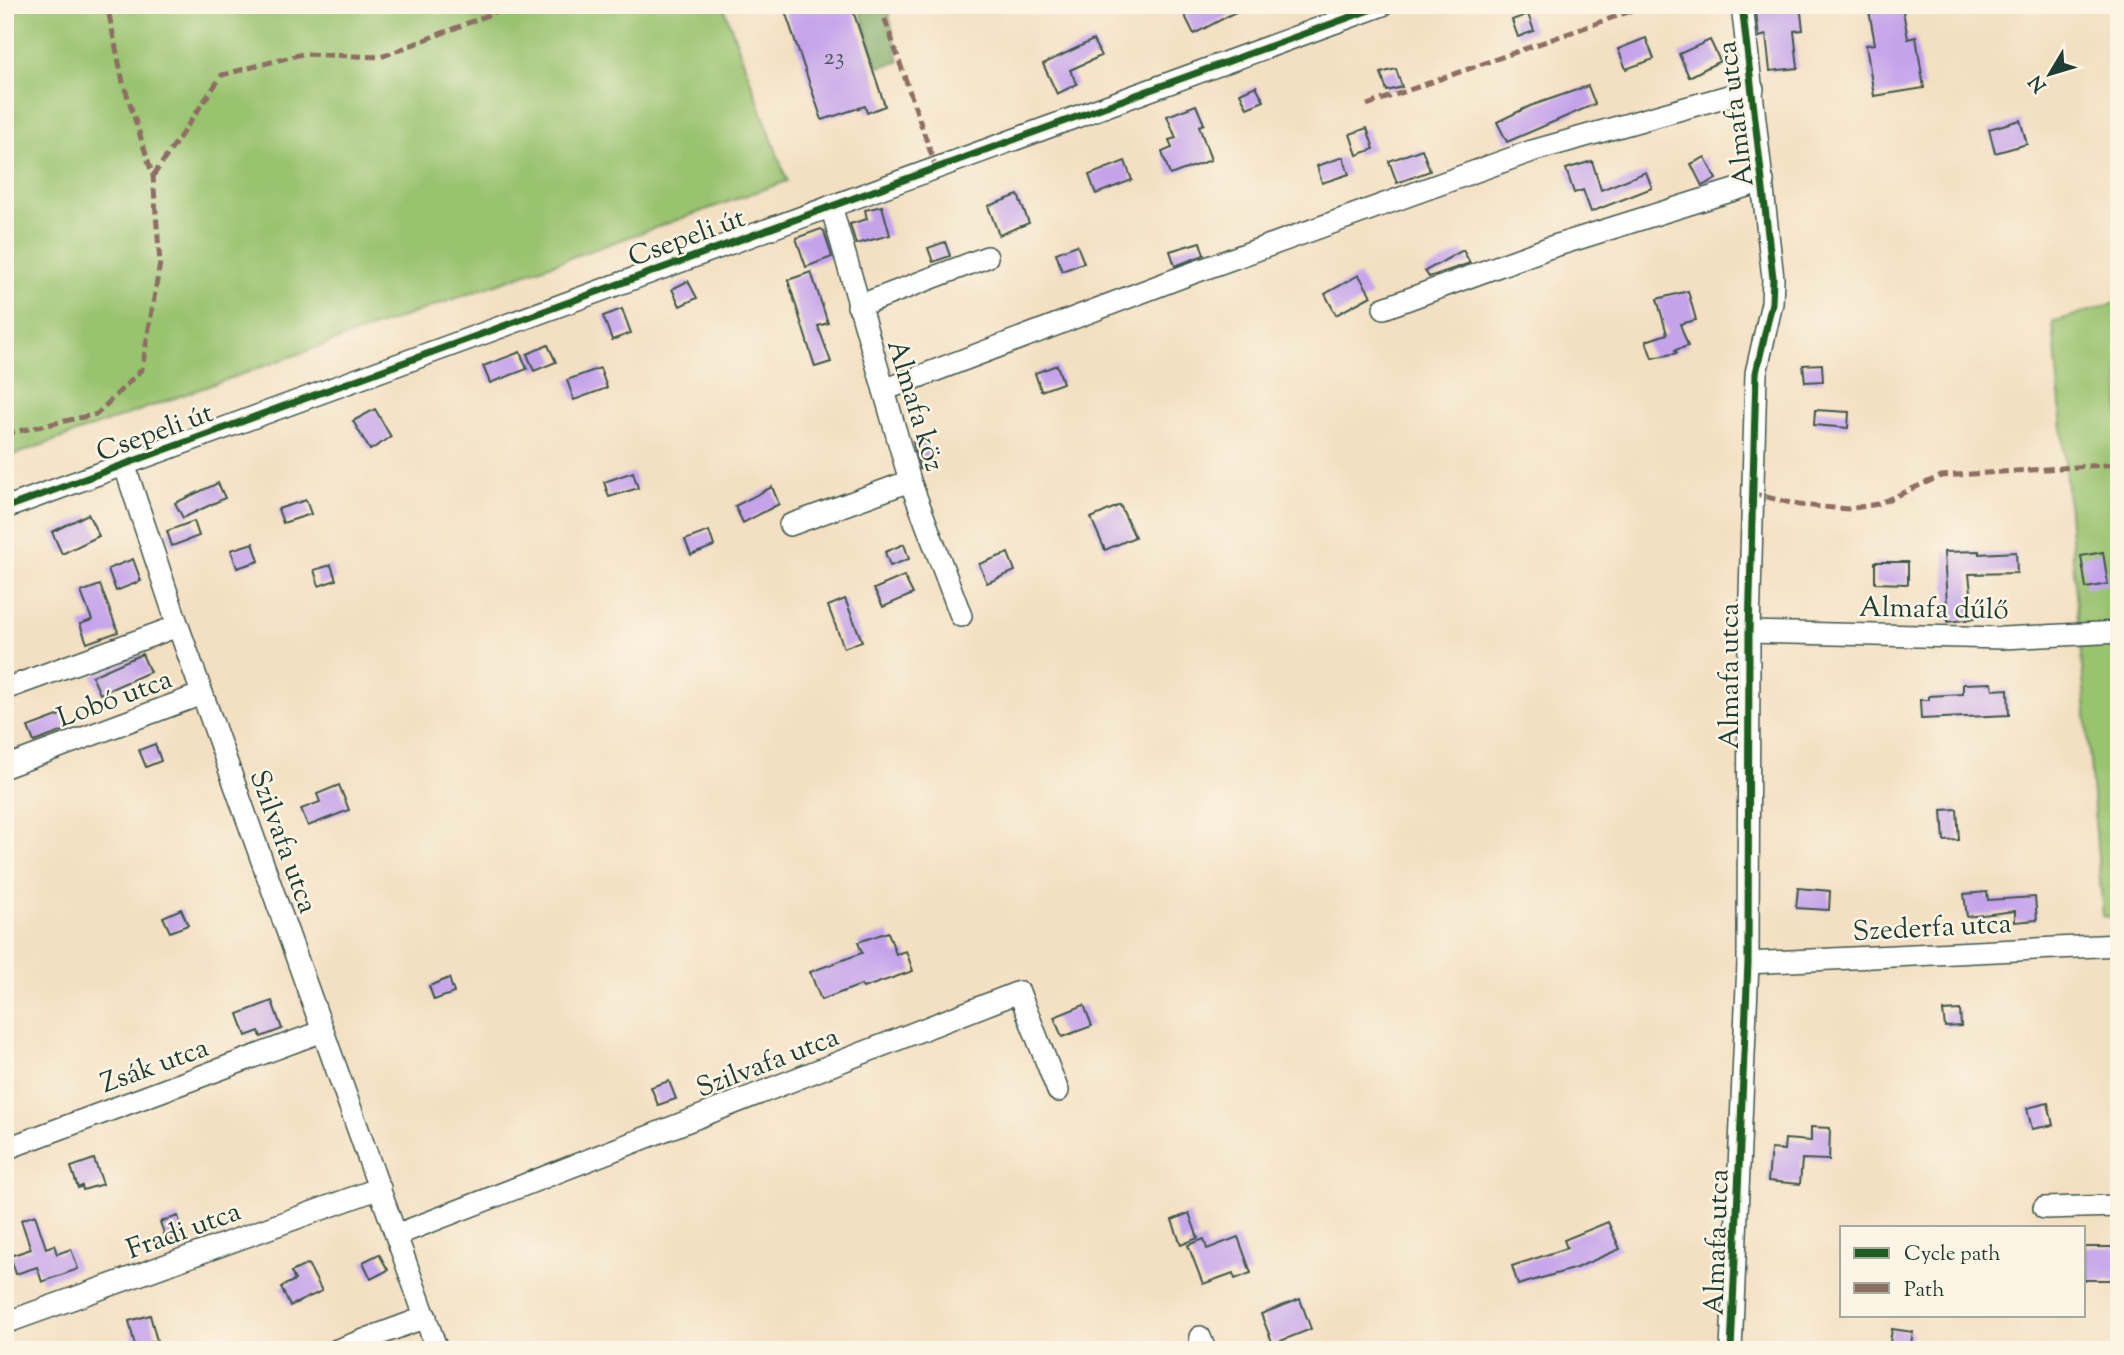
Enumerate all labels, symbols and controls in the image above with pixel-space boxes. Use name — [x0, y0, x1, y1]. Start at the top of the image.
street label: Almafa utca — [1708, 38, 1766, 189]
north arrow — [2016, 38, 2086, 108]
house number: 23 — [824, 41, 844, 75]
text: N — [2023, 69, 2054, 97]
street label: Csepeli út — [623, 199, 751, 278]
street label: Almafa köz — [875, 335, 953, 477]
street label: Csepeli út — [91, 394, 219, 473]
street label: Almafa dűlő — [1859, 589, 2009, 631]
street label: Almafa utca — [1711, 603, 1751, 749]
street label: Lobó utca — [52, 661, 178, 739]
street label: Szilvafa utca — [238, 765, 327, 919]
street label: Szederfa utca — [1852, 905, 2013, 953]
street label: Szilvafa utca — [691, 1018, 845, 1109]
street label: Zsák utca — [95, 1029, 215, 1105]
street label: Almafa utca — [1695, 1168, 1741, 1316]
street label: Fradi utca — [121, 1193, 247, 1271]
legend — [1840, 1226, 2086, 1316]
text: Cycle path — [1904, 1240, 2001, 1270]
text: Path — [1904, 1276, 1945, 1306]

